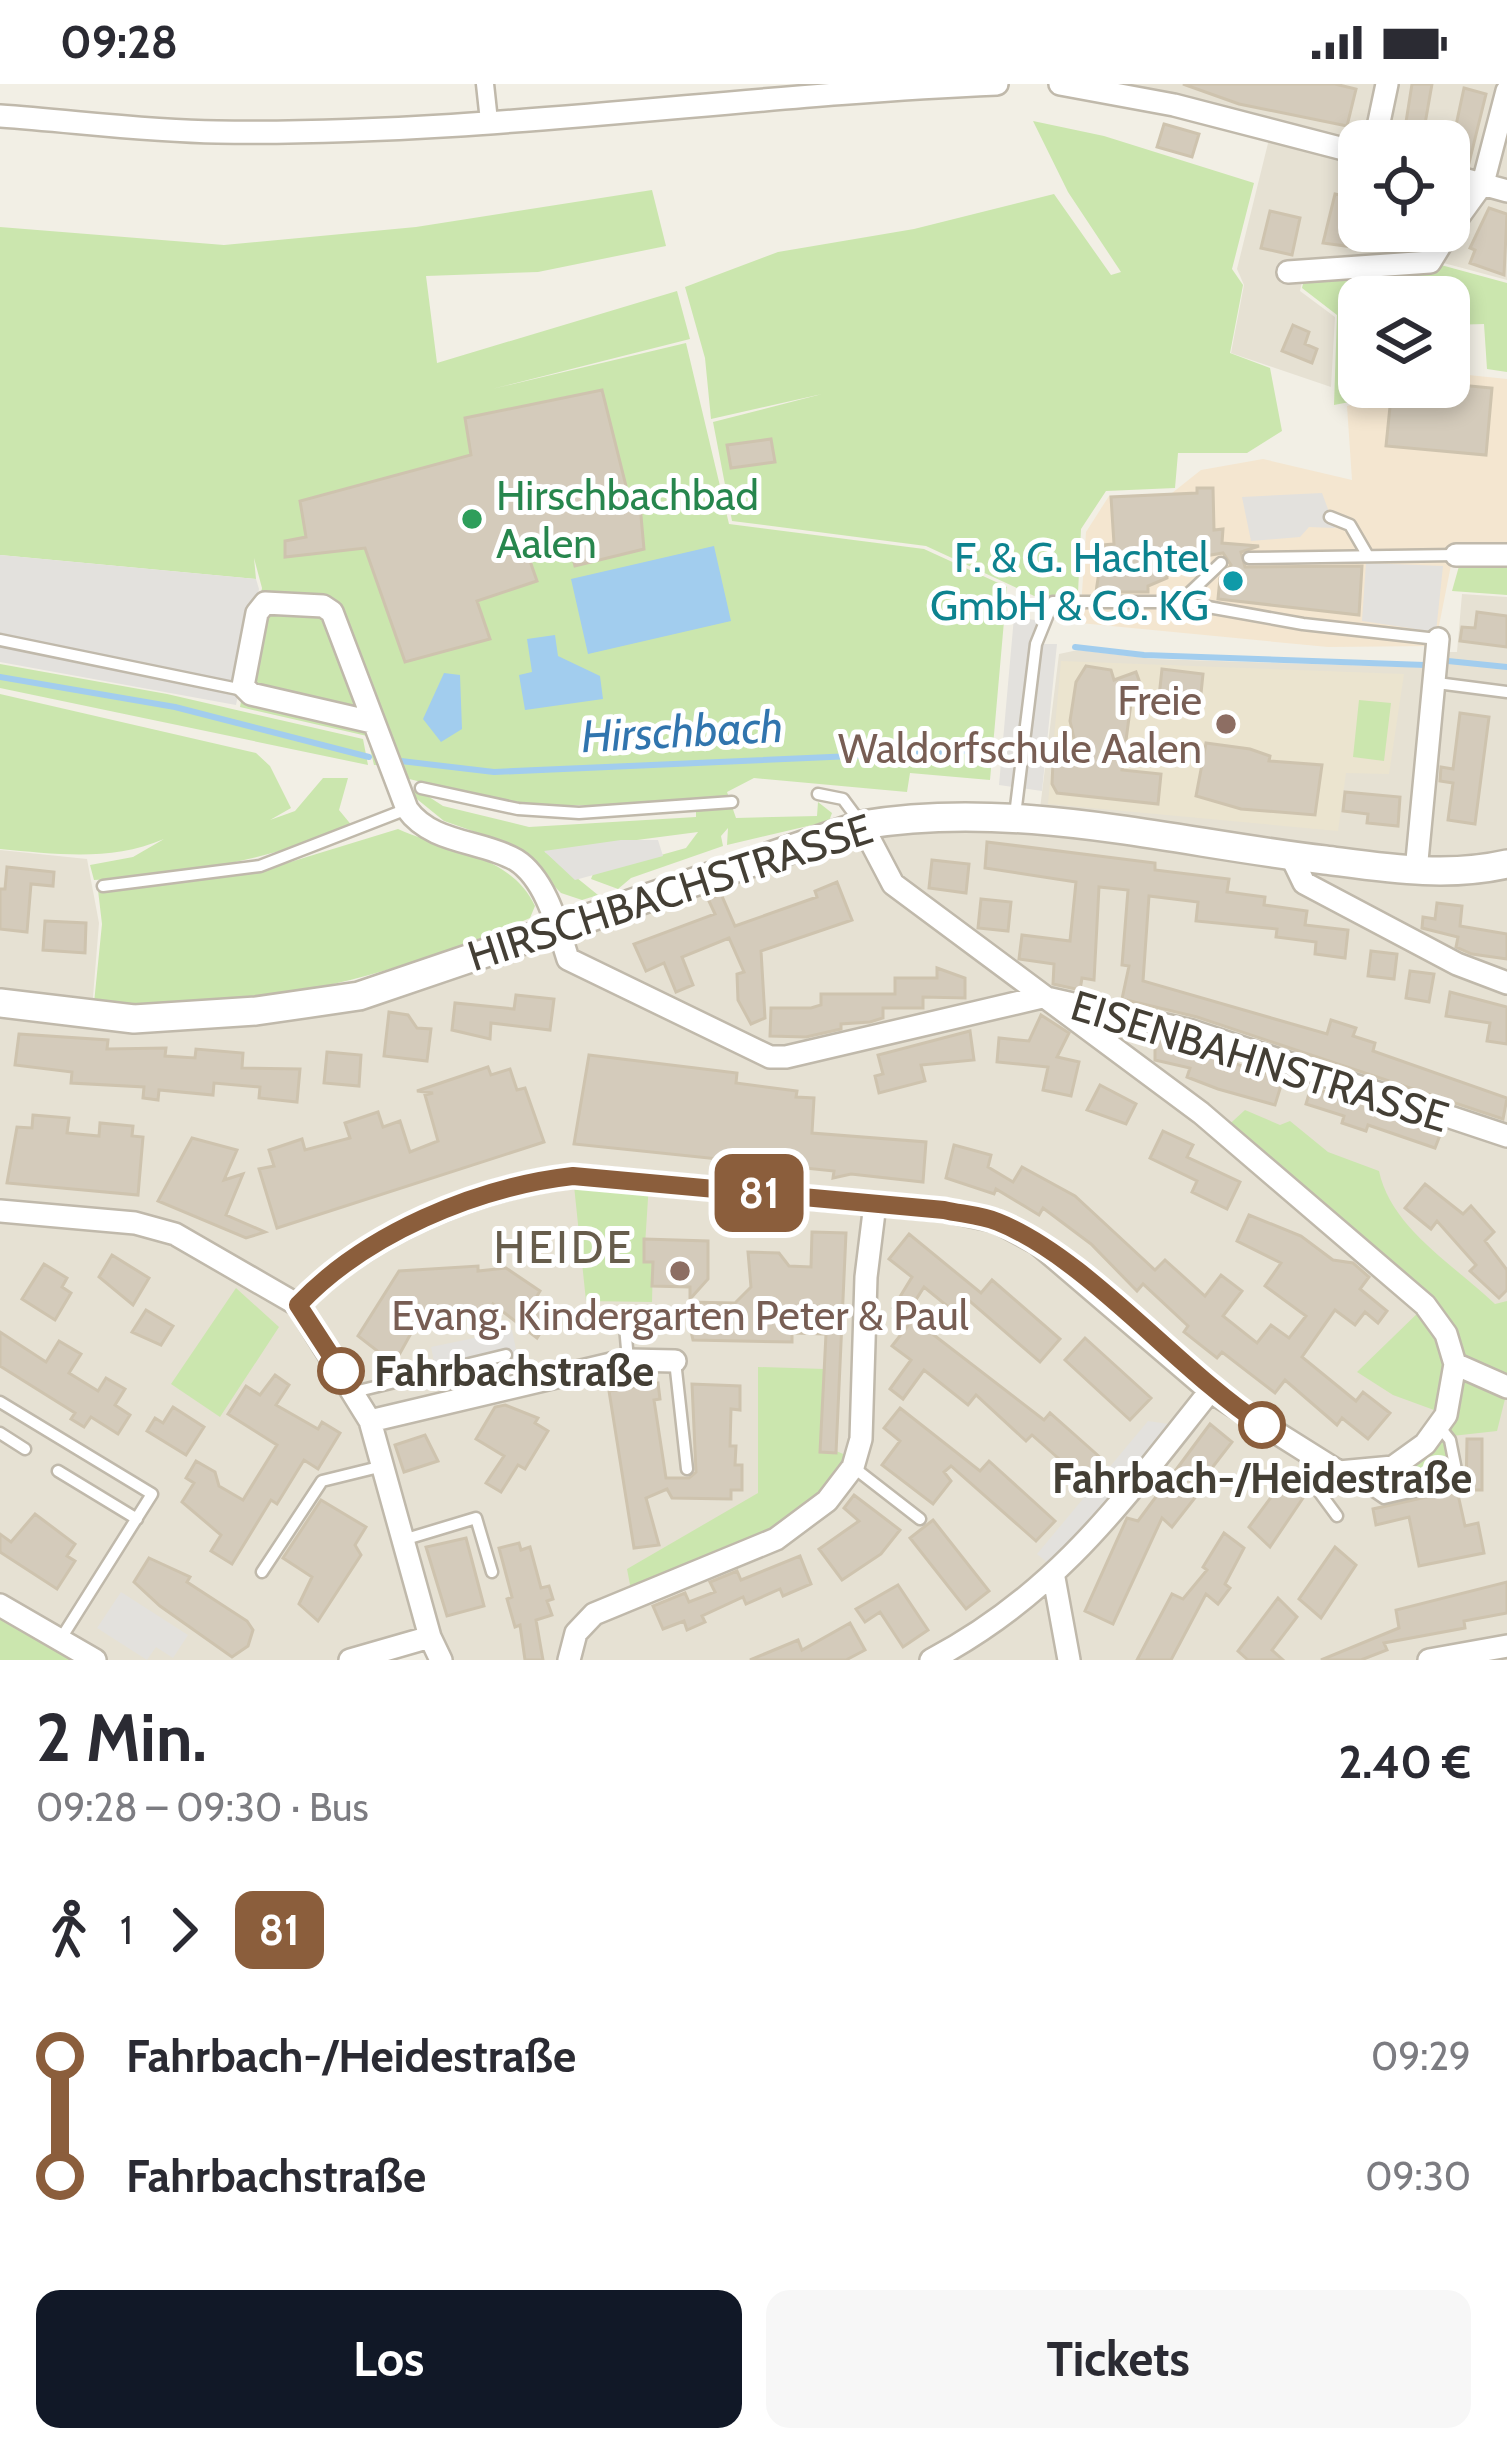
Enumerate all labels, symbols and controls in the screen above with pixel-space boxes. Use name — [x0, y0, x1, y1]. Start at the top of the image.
text: 09:28 — [60, 15, 178, 69]
map controls — [1338, 120, 1470, 408]
button: locate — [1338, 120, 1470, 252]
button: layers — [1338, 276, 1470, 408]
place label: Hirschbachbad Aalen — [496, 469, 759, 569]
marker: Hirschbachbad Aalen — [459, 506, 485, 532]
place label: F. & G. Hachtel GmbH & Co. KG — [930, 531, 1209, 631]
marker: F. & G. Hachtel GmbH & Co. KG — [1220, 568, 1246, 594]
place label: Freie Waldorfschule Aalen — [838, 674, 1202, 774]
water label: Hirschbach — [580, 699, 784, 763]
marker: Freie Waldorfschule Aalen — [1213, 711, 1239, 737]
street label: HIRSCHBACHSTRASSE — [461, 802, 879, 982]
street label: EISENBAHNSTRASSE — [1065, 979, 1455, 1143]
line badge: 81 — [705, 1154, 813, 1232]
text: 81 — [739, 1167, 779, 1219]
district label: HEIDE — [494, 1220, 634, 1274]
marker: Evang. Kindergarten Peter & Paul — [667, 1258, 693, 1284]
place label: Evang. Kindergarten Peter & Paul — [391, 1289, 969, 1341]
place label: Fahrbachstraße — [374, 1345, 654, 1397]
marker: Fahrbachstraße — [319, 1349, 363, 1393]
marker: Fahrbach-/Heidestraße — [1240, 1403, 1284, 1447]
place label: Fahrbach-/Heidestraße — [1052, 1452, 1472, 1504]
text: 2 Min. — [36, 1697, 207, 1778]
text: 2.40 € — [1339, 1735, 1471, 1789]
text: 09:28 – 09:30 · Bus — [36, 1783, 369, 1831]
icon: walk — [36, 1897, 102, 1963]
icon: forward — [151, 1897, 217, 1963]
text: 81 — [259, 1904, 300, 1956]
text: 1 — [120, 1906, 133, 1954]
text: Fahrbach-/Heidestraße — [126, 2029, 576, 2083]
text: 09:29 — [1371, 2032, 1471, 2080]
text: Fahrbachstraße — [126, 2149, 426, 2203]
text: 09:30 — [1365, 2152, 1471, 2200]
button: Los — [36, 2290, 742, 2428]
button: Tickets — [766, 2290, 1471, 2428]

